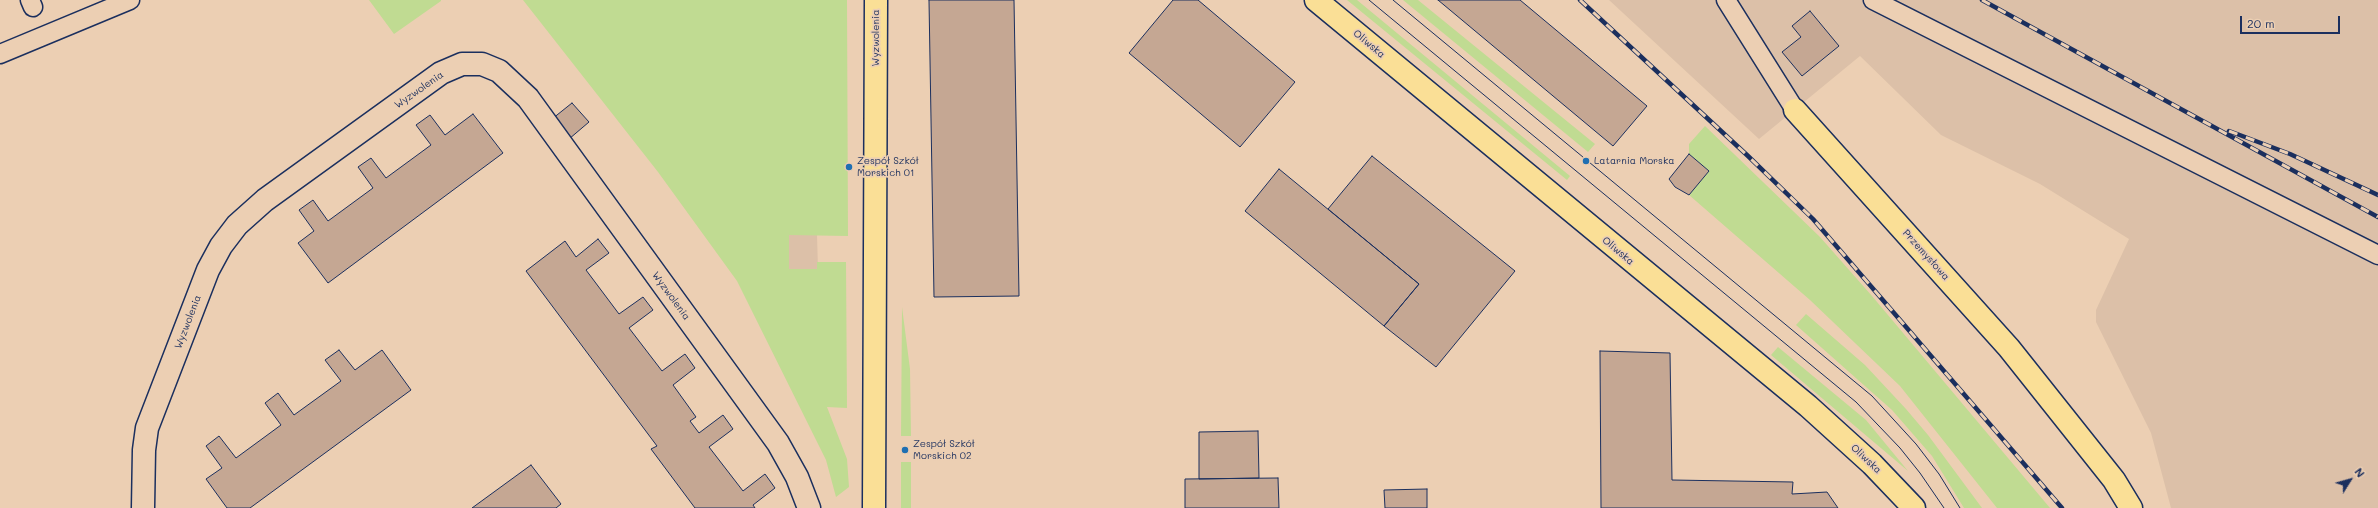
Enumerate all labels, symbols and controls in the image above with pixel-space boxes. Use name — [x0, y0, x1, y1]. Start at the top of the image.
scale bar — [2242, 8, 2342, 34]
street label: Wyzwolenia — [870, 10, 882, 66]
text: 20 m — [2247, 15, 2275, 31]
street label: Oliwska — [1351, 27, 1387, 61]
street label: Wyzwolenia — [392, 69, 446, 111]
place label: Zespół Szkół Morskich 01 — [857, 155, 919, 178]
place label: Latarnia Morska — [1594, 155, 1674, 167]
marker: Latarnia Morska — [1581, 156, 1591, 166]
marker: Zespół Szkół Morskich 01 — [844, 162, 854, 172]
street label: Przemysłowa — [1900, 227, 1952, 283]
street label: Oliwska — [1600, 234, 1636, 268]
street label: Wyzwolenia — [649, 270, 693, 322]
street label: Wyzwolenia — [172, 293, 204, 351]
place label: Zespół Szkół Morskich 02 — [913, 438, 975, 462]
street label: Oliwska — [1848, 442, 1884, 476]
marker: Zespół Szkół Morskich 02 — [900, 445, 910, 455]
north arrow — [2330, 460, 2370, 500]
text: N — [2351, 465, 2368, 480]

